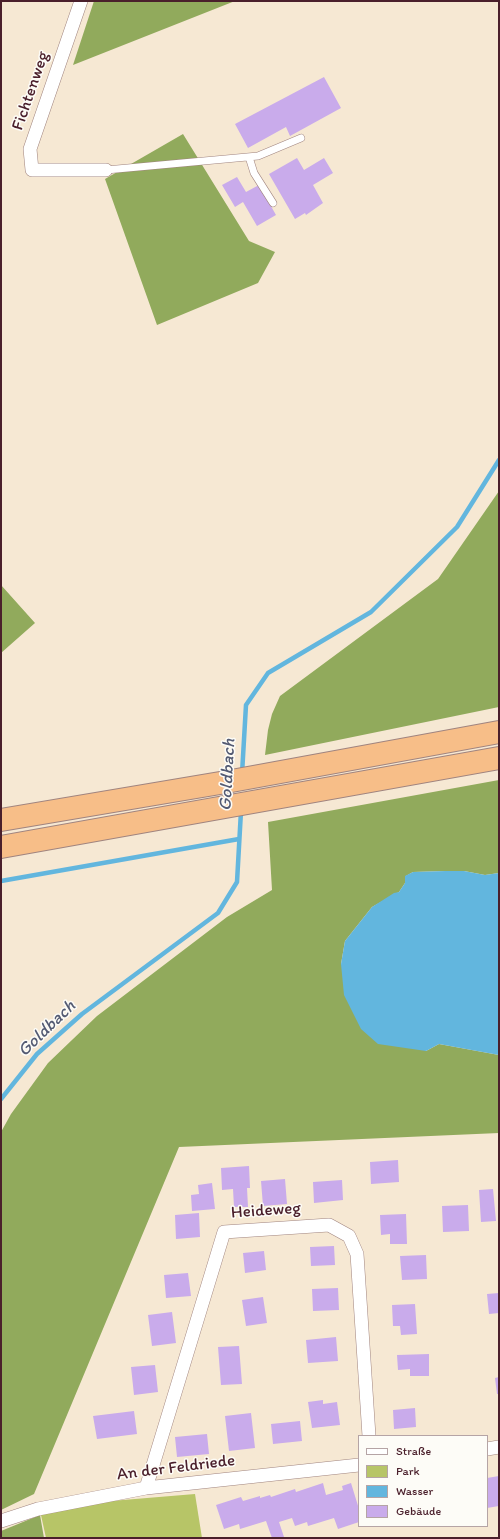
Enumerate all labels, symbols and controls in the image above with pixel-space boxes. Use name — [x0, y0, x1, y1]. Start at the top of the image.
street label: Fichtenweg — [8, 49, 54, 133]
water label: Goldbach — [215, 738, 241, 812]
water label: Goldbach — [14, 996, 80, 1062]
street label: Heideweg — [230, 1198, 302, 1224]
legend — [358, 1435, 488, 1527]
text: Straße — [396, 1444, 431, 1458]
street label: An der Feldriede — [116, 1451, 236, 1485]
text: Park — [396, 1464, 420, 1478]
text: Wasser — [396, 1484, 433, 1498]
text: Gebäude — [396, 1504, 441, 1518]

